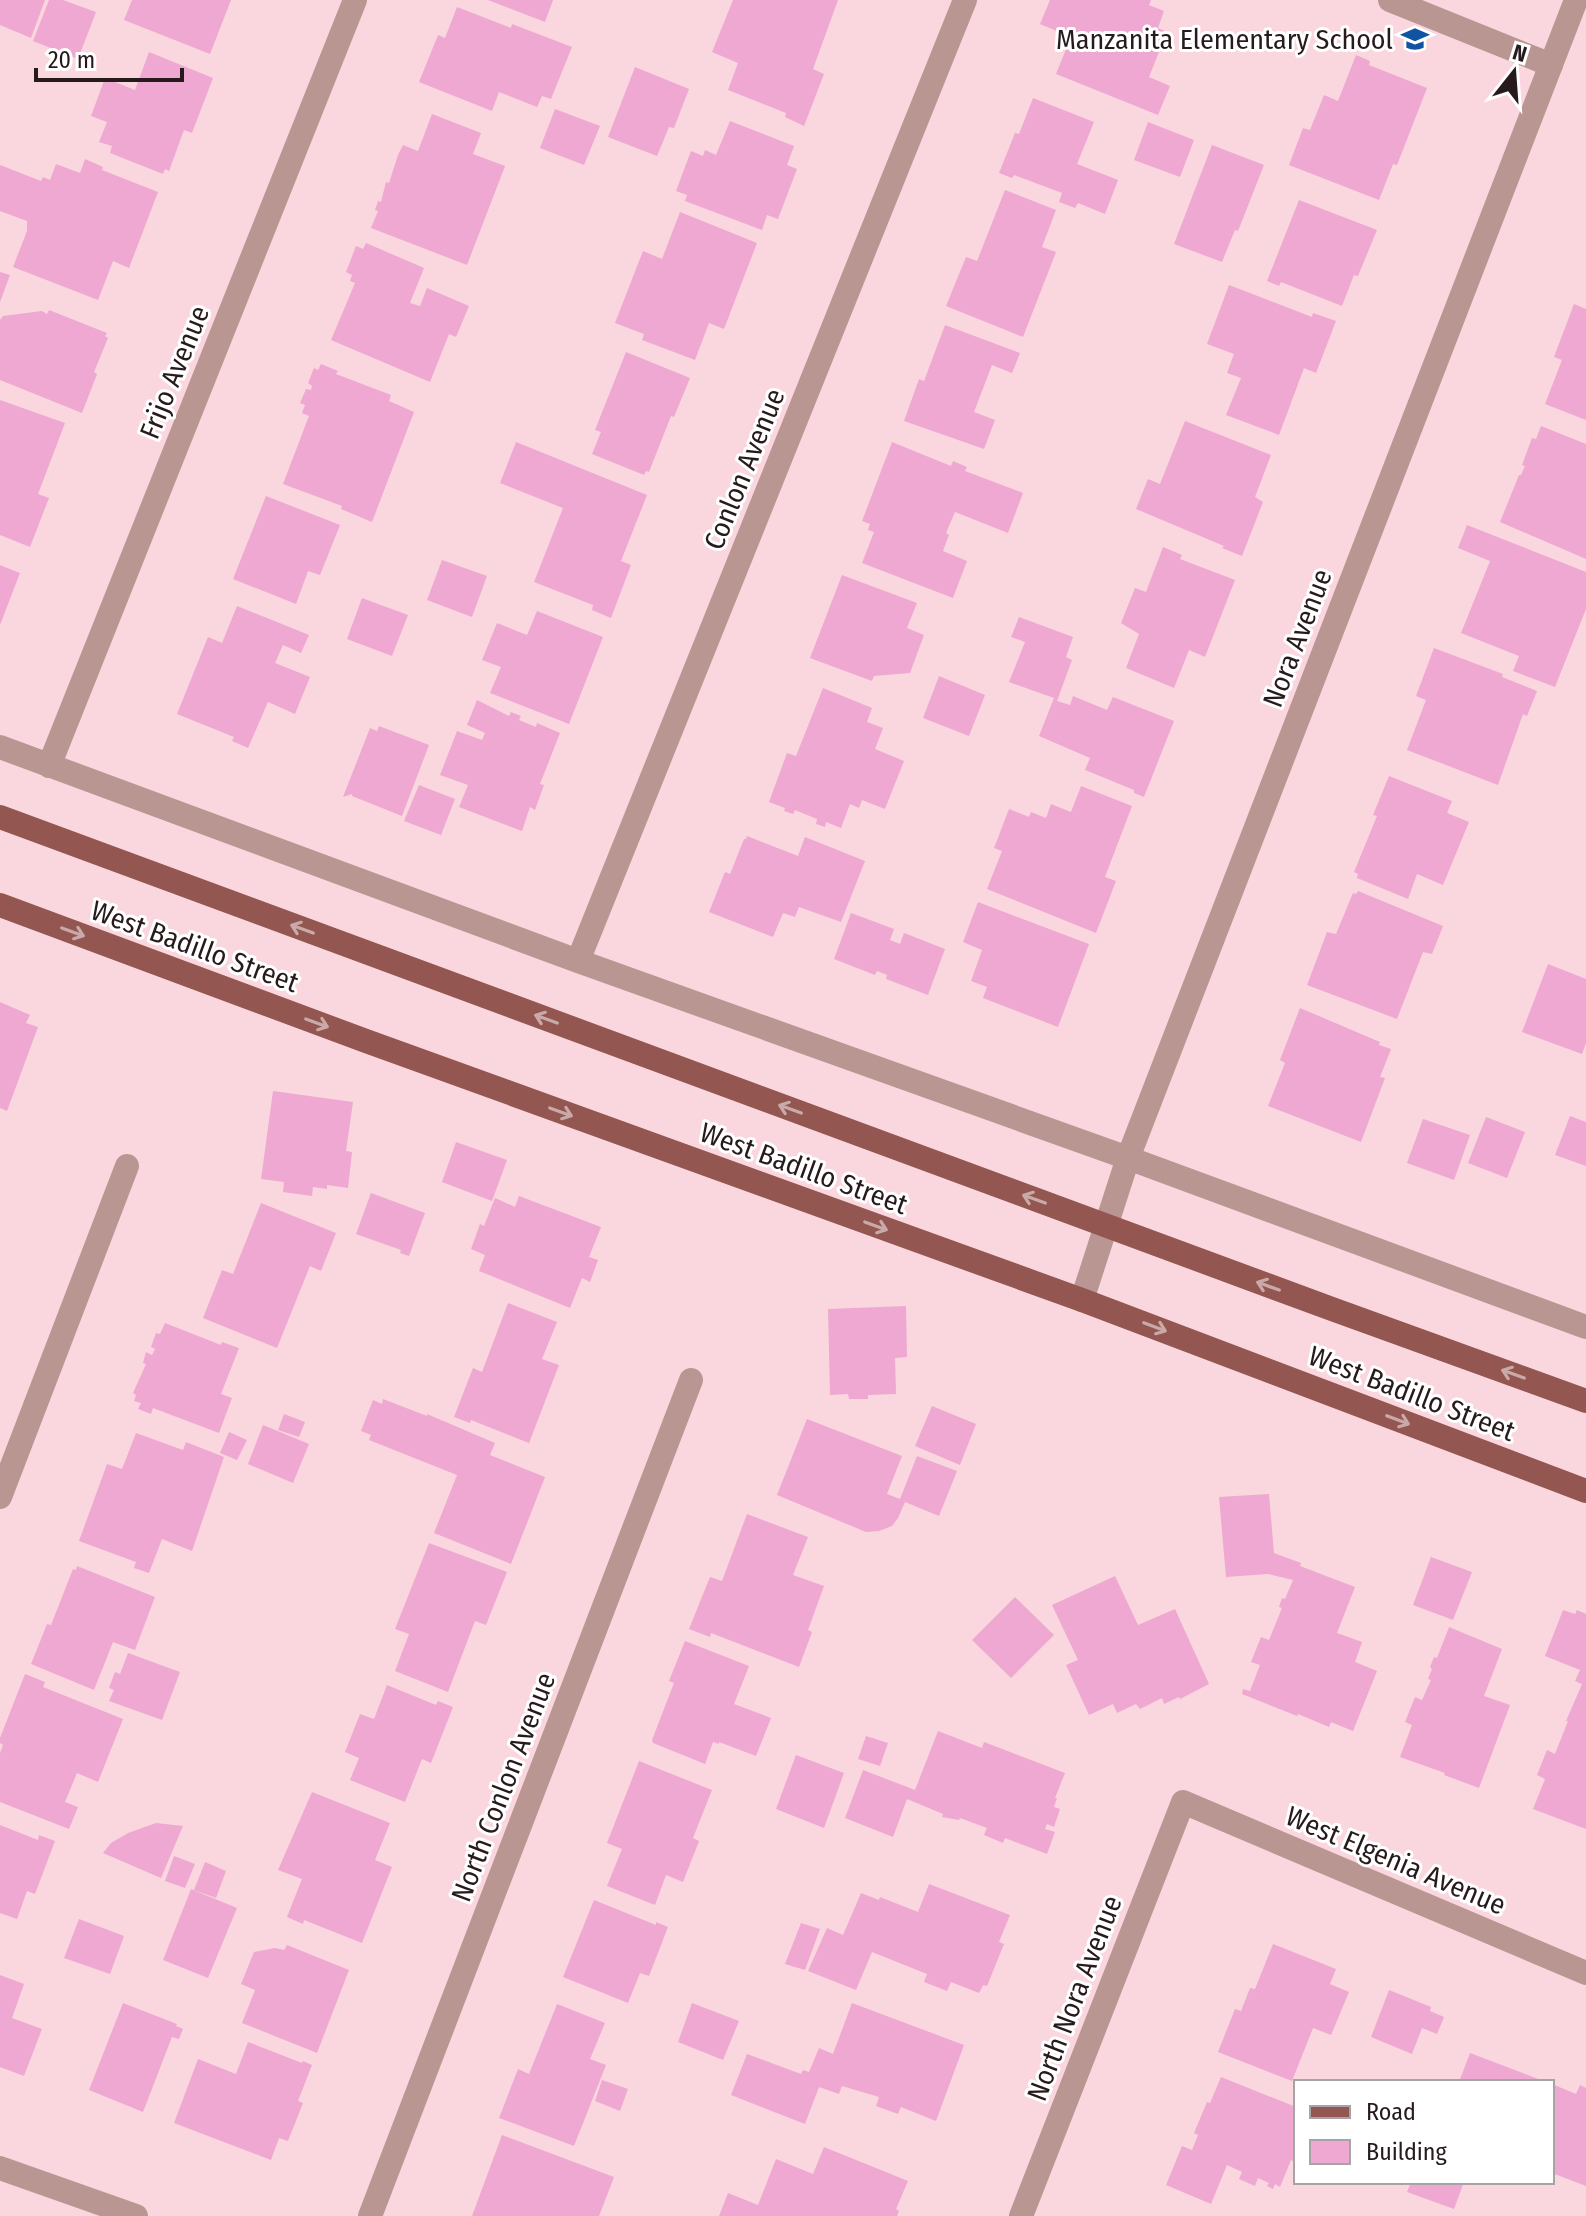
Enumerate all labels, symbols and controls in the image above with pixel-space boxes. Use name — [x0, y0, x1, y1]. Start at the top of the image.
place label: Manzanita Elementary School — [1056, 23, 1393, 56]
school or university icon: Manzanita Elementary School — [1400, 24, 1430, 54]
scale bar — [36, 32, 182, 82]
north arrow — [1474, 32, 1554, 112]
text: N — [1509, 39, 1530, 68]
text: 20 m — [48, 46, 95, 74]
street label: Frijo Avenue — [133, 301, 216, 444]
street label: Conlon Avenue — [697, 384, 792, 554]
street label: Nora Avenue — [1256, 565, 1339, 712]
street label: West Badillo Street — [87, 894, 304, 1000]
one-way arrow — [290, 921, 315, 935]
one-way arrow — [60, 926, 85, 940]
one-way arrow — [534, 1011, 559, 1025]
one-way arrow — [304, 1017, 329, 1031]
one-way arrow — [778, 1101, 803, 1115]
one-way arrow — [548, 1106, 573, 1120]
street label: West Badillo Street — [696, 1116, 913, 1222]
one-way arrow — [1022, 1191, 1046, 1205]
one-way arrow — [863, 1219, 888, 1234]
one-way arrow — [1256, 1278, 1281, 1292]
one-way arrow — [1142, 1321, 1167, 1336]
street label: West Badillo Street — [1304, 1339, 1520, 1448]
one-way arrow — [1501, 1366, 1525, 1380]
one-way arrow — [1385, 1413, 1410, 1428]
street label: North Conlon Avenue — [445, 1668, 562, 1906]
street label: West Elgenia Avenue — [1281, 1799, 1511, 1922]
street label: North Nora Avenue — [1020, 1891, 1129, 2105]
legend — [1294, 2080, 1554, 2184]
text: Road — [1366, 2098, 1416, 2126]
text: Building — [1366, 2138, 1448, 2166]

